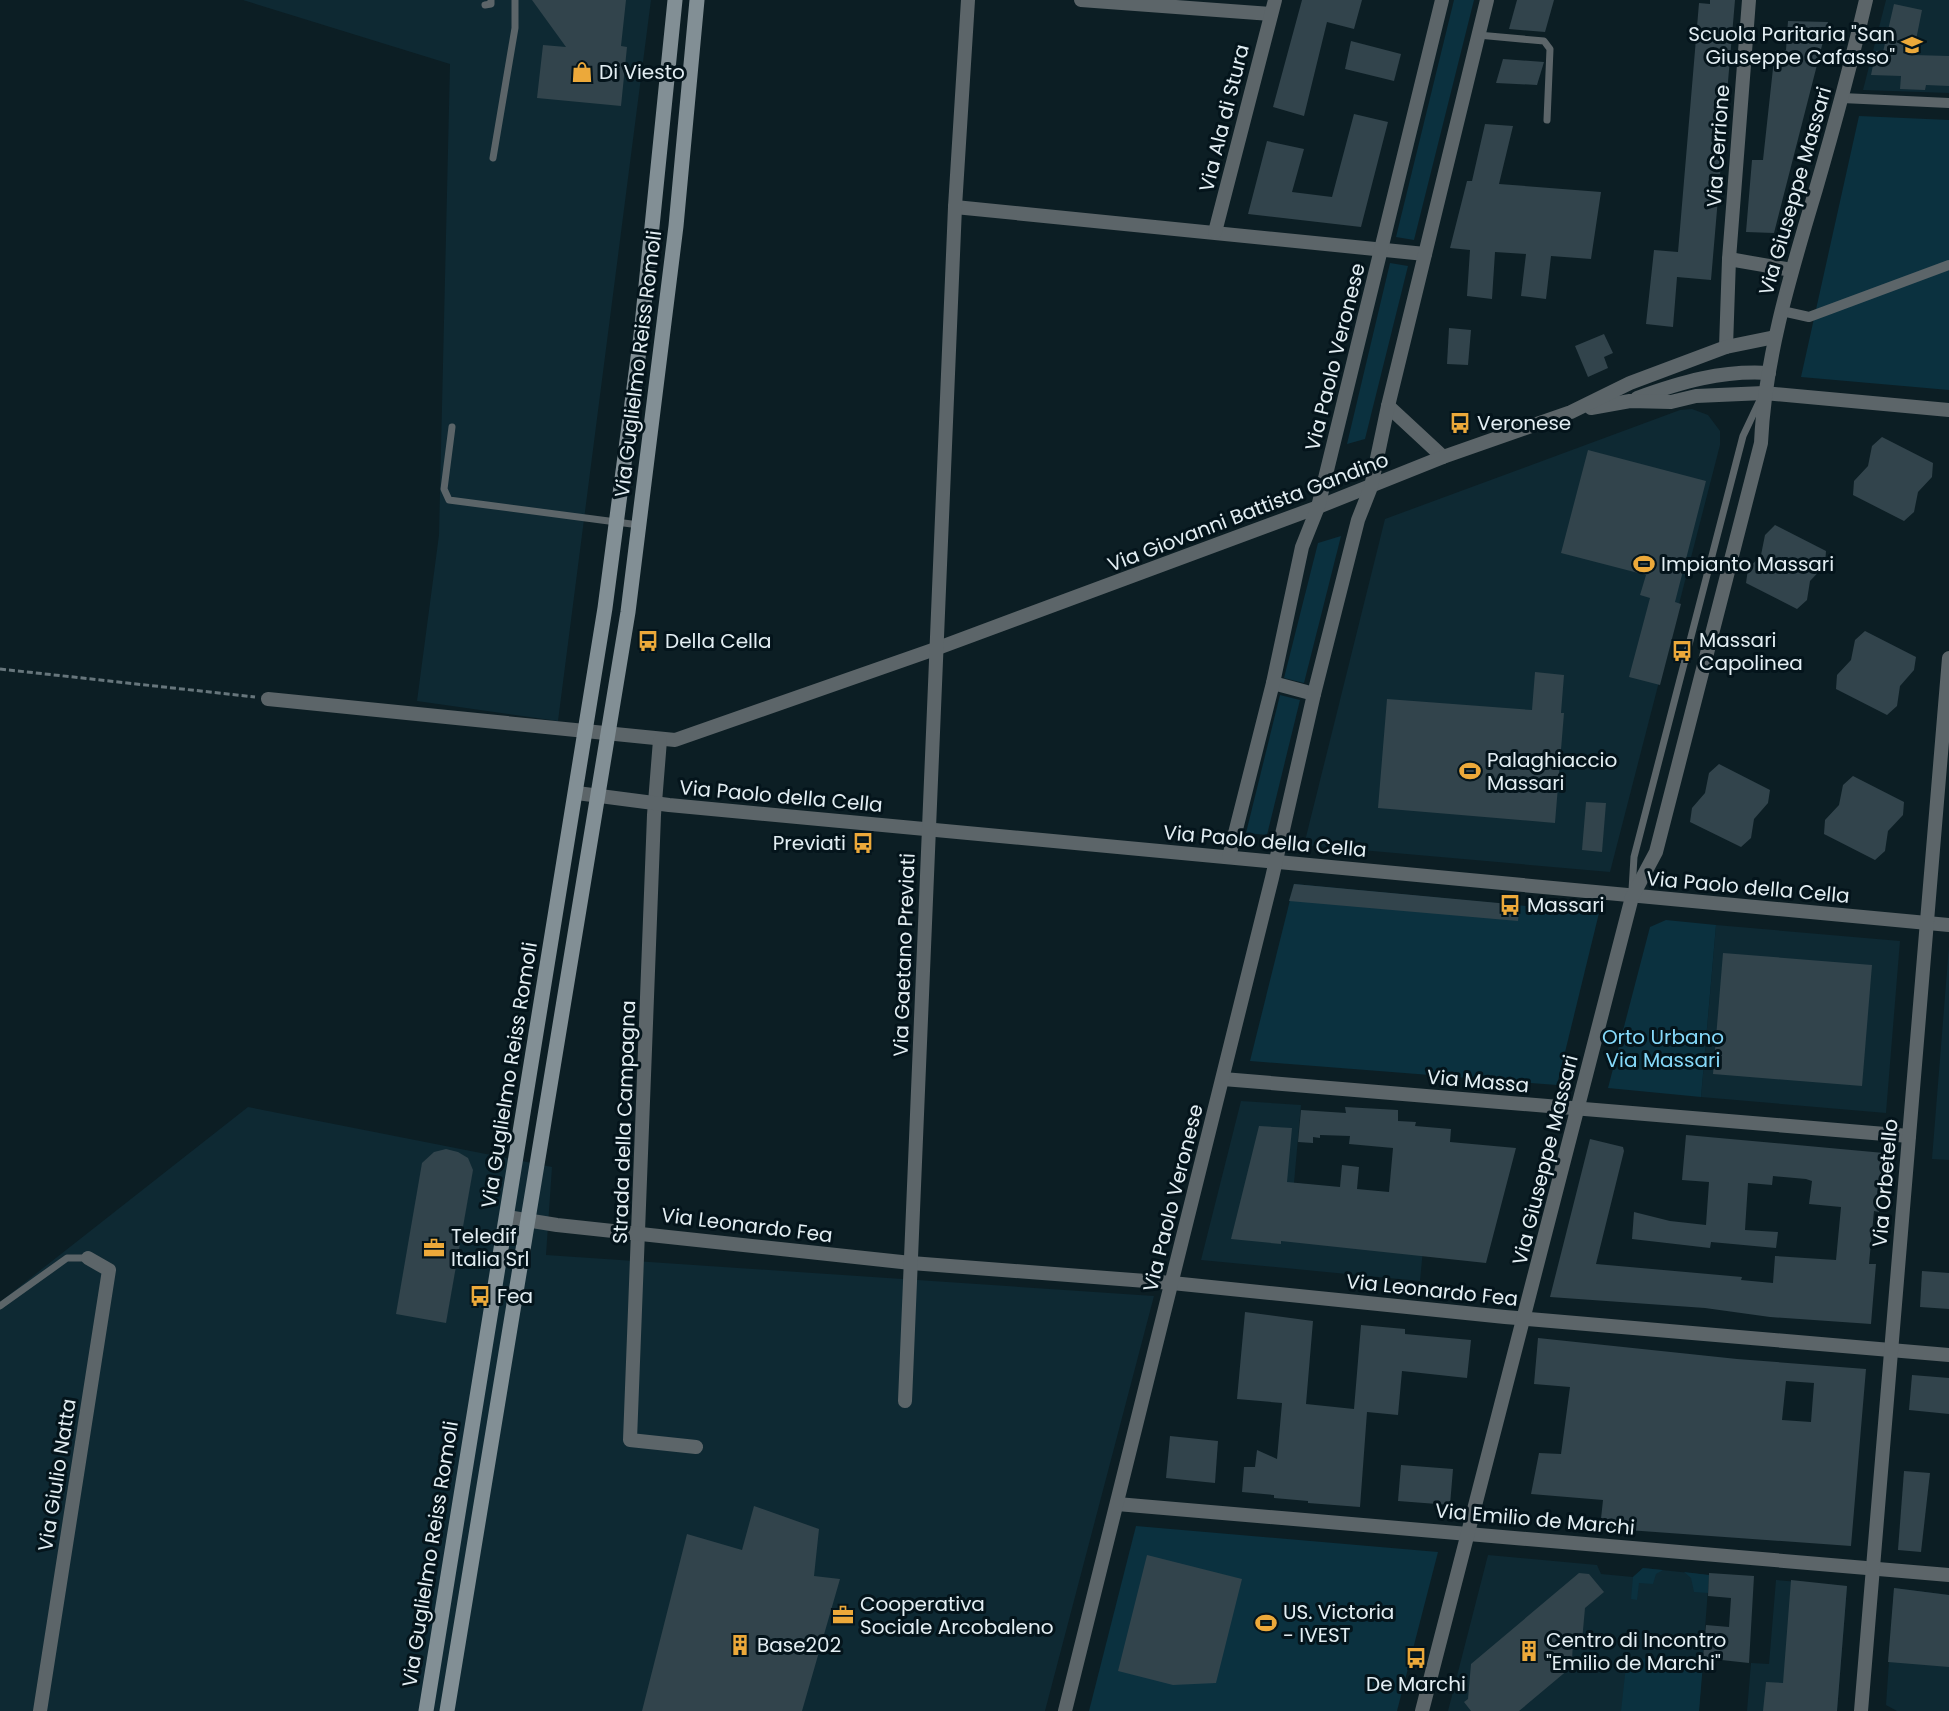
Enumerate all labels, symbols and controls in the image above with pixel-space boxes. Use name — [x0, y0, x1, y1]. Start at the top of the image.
place label: Scuola Paritaria "San Giuseppe Cafasso" — [1688, 20, 1895, 71]
school or university icon: Scuola Paritaria "San Giuseppe Cafasso" — [1900, 33, 1924, 57]
street label: Via Ala di Stura — [1192, 41, 1256, 195]
place label: Di Viesto — [599, 58, 685, 86]
shop icon: Di Viesto — [570, 60, 594, 84]
street label: Via Giuseppe Massari — [1752, 83, 1838, 299]
street label: Via Cerrione — [1700, 84, 1736, 208]
street label: Via Guglielmo Reiss Romoli — [608, 229, 668, 499]
street label: Via Paolo Veronese — [1298, 260, 1372, 454]
place label: Veronese — [1477, 409, 1571, 437]
bus stop icon: Veronese — [1448, 411, 1472, 435]
street label: Via Giovanni Battista Gandino — [1103, 445, 1393, 579]
place label: Impianto Massari — [1661, 550, 1834, 578]
sports icon: Impianto Massari — [1632, 552, 1656, 576]
place label: Massari Capolinea — [1699, 626, 1803, 677]
place label: Della Cella — [665, 627, 771, 655]
bus stop icon: Della Cella — [636, 629, 660, 653]
bus stop icon: Massari Capolinea — [1670, 639, 1694, 663]
place label: Palaghiaccio Massari — [1487, 746, 1617, 797]
sports icon: Palaghiaccio Massari — [1458, 759, 1482, 783]
street label: Via Paolo della Cella — [678, 773, 884, 819]
street label: Via Paolo della Cella — [1162, 818, 1368, 864]
place label: Previati — [773, 829, 846, 857]
bus stop icon: Previati — [851, 831, 875, 855]
street label: Via Gaetano Previati — [886, 853, 922, 1057]
street label: Via Paolo della Cella — [1645, 864, 1851, 910]
place label: Massari — [1527, 891, 1605, 919]
bus stop icon: Massari — [1498, 893, 1522, 917]
street label: Via Guglielmo Reiss Romoli — [474, 940, 544, 1210]
street label: Strada della Campagna — [606, 1000, 642, 1244]
park label: Orto Urbano Via Massari — [1602, 1023, 1724, 1074]
street label: Via Giuseppe Massari — [1505, 1052, 1585, 1268]
street label: Via Massa — [1426, 1063, 1530, 1099]
street label: Via Paolo Veronese — [1136, 1101, 1210, 1295]
street label: Via Orbetello — [1865, 1118, 1905, 1248]
street label: Via Leonardo Fea — [660, 1201, 834, 1249]
place label: Teledif Italia Srl — [451, 1222, 530, 1273]
office icon: Teledif Italia Srl — [422, 1236, 446, 1260]
street label: Via Leonardo Fea — [1345, 1267, 1519, 1313]
place label: Fea — [497, 1282, 533, 1310]
bus stop icon: Fea — [468, 1284, 492, 1308]
street label: Via Giulio Natta — [31, 1397, 83, 1553]
street label: Via Guglielmo Reiss Romoli — [395, 1419, 465, 1689]
street label: Via Emilio de Marchi — [1434, 1496, 1636, 1542]
place label: Cooperativa Sociale Arcobaleno — [860, 1590, 1054, 1641]
place label: US. Victoria - IVEST — [1283, 1598, 1394, 1649]
office icon: Cooperativa Sociale Arcobaleno — [831, 1603, 855, 1627]
sports icon: US. Victoria - IVEST — [1254, 1611, 1278, 1635]
place label: Centro di Incontro "Emilio de Marchi" — [1546, 1626, 1726, 1677]
place label: Base202 — [757, 1631, 841, 1659]
building icon: Base202 — [728, 1633, 752, 1657]
building icon: Centro di Incontro "Emilio de Marchi" — [1517, 1639, 1541, 1663]
bus stop icon: De Marchi — [1404, 1646, 1428, 1670]
place label: De Marchi — [1366, 1670, 1466, 1698]

